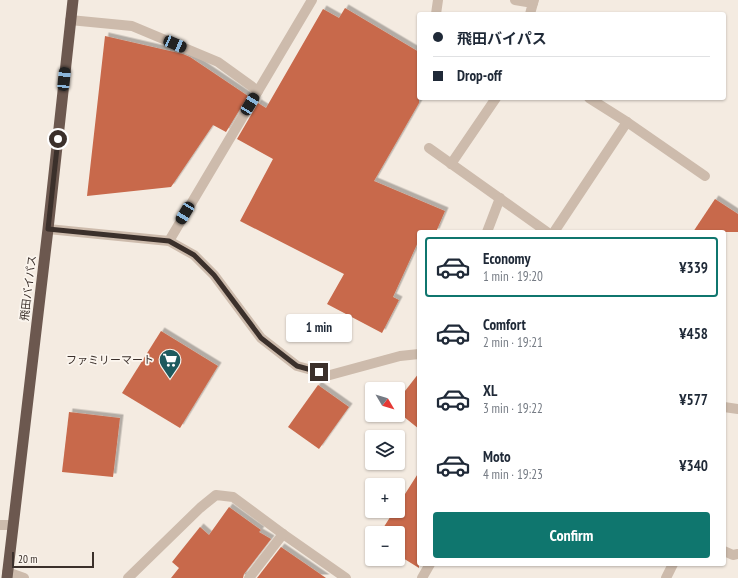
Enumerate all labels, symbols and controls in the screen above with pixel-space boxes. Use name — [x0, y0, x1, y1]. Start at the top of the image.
text: 飛田バイパス — [457, 29, 547, 48]
car — [162, 34, 188, 54]
car — [57, 66, 71, 92]
text: Drop-off — [457, 66, 502, 85]
car — [239, 91, 261, 117]
route start — [49, 130, 67, 148]
car — [174, 200, 196, 226]
icon: car — [435, 249, 471, 285]
text: Economy — [483, 249, 531, 268]
street label: 飛田バイパス — [17, 255, 39, 321]
text: ¥339 — [679, 258, 708, 277]
text: 1 min · 19:20 — [483, 268, 543, 285]
callout: 1 min — [286, 314, 352, 342]
icon: car — [435, 315, 471, 351]
text: Comfort — [483, 315, 526, 334]
text: 1 min — [306, 319, 332, 336]
text: ¥458 — [679, 324, 708, 343]
text: 2 min · 19:21 — [483, 334, 543, 351]
supermarket icon: ファミリーマート — [157, 347, 183, 380]
place label: ファミリーマート — [66, 353, 154, 367]
route end — [310, 363, 328, 381]
icon: car — [435, 381, 471, 417]
text: XL — [483, 381, 497, 400]
north arrow — [365, 382, 405, 422]
map controls — [365, 382, 405, 566]
text: ¥577 — [679, 390, 708, 409]
text: 3 min · 19:22 — [483, 400, 543, 417]
button: layers — [365, 430, 405, 470]
icon: car — [435, 447, 471, 483]
text: Moto — [483, 447, 511, 466]
text: ¥340 — [679, 456, 708, 475]
text: 4 min · 19:23 — [483, 466, 543, 483]
button: + — [365, 478, 405, 518]
button: Confirm — [433, 512, 710, 558]
button: − — [365, 526, 405, 566]
scale bar — [12, 550, 94, 569]
text: 20 m — [18, 552, 37, 566]

